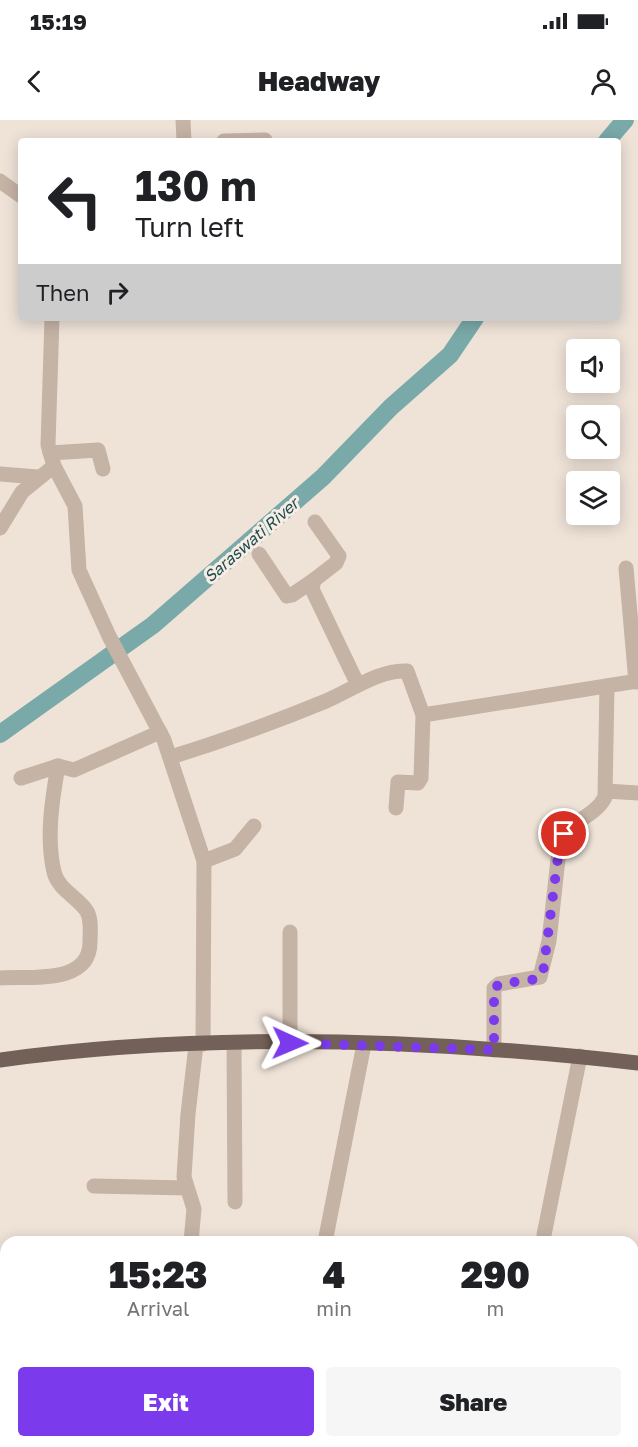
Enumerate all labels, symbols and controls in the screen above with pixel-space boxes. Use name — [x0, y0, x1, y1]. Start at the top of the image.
text: 15:19 — [30, 8, 87, 35]
icon: back — [18, 65, 51, 98]
text: Headway — [258, 65, 380, 97]
icon: person — [587, 65, 620, 98]
text: 130 m — [135, 160, 257, 210]
icon: left — [36, 162, 114, 240]
text: Turn left — [135, 211, 244, 243]
icon: right — [101, 276, 134, 309]
text: Then — [36, 279, 89, 306]
map controls — [566, 339, 620, 525]
button: sound — [566, 339, 620, 393]
button: search — [566, 405, 620, 459]
button: layers — [566, 471, 620, 525]
water label: Saraswati River — [200, 492, 304, 586]
pin — [538, 808, 589, 859]
icon: arrive — [547, 817, 580, 850]
position arrow — [258, 1011, 322, 1075]
text: 15:23 — [109, 1253, 207, 1296]
text: 4 — [323, 1253, 345, 1296]
text: 290 — [461, 1253, 530, 1296]
text: Arrival — [127, 1296, 190, 1320]
text: min — [316, 1296, 352, 1320]
text: m — [487, 1296, 504, 1320]
button: Exit — [18, 1367, 314, 1436]
button: Share — [326, 1367, 621, 1436]

